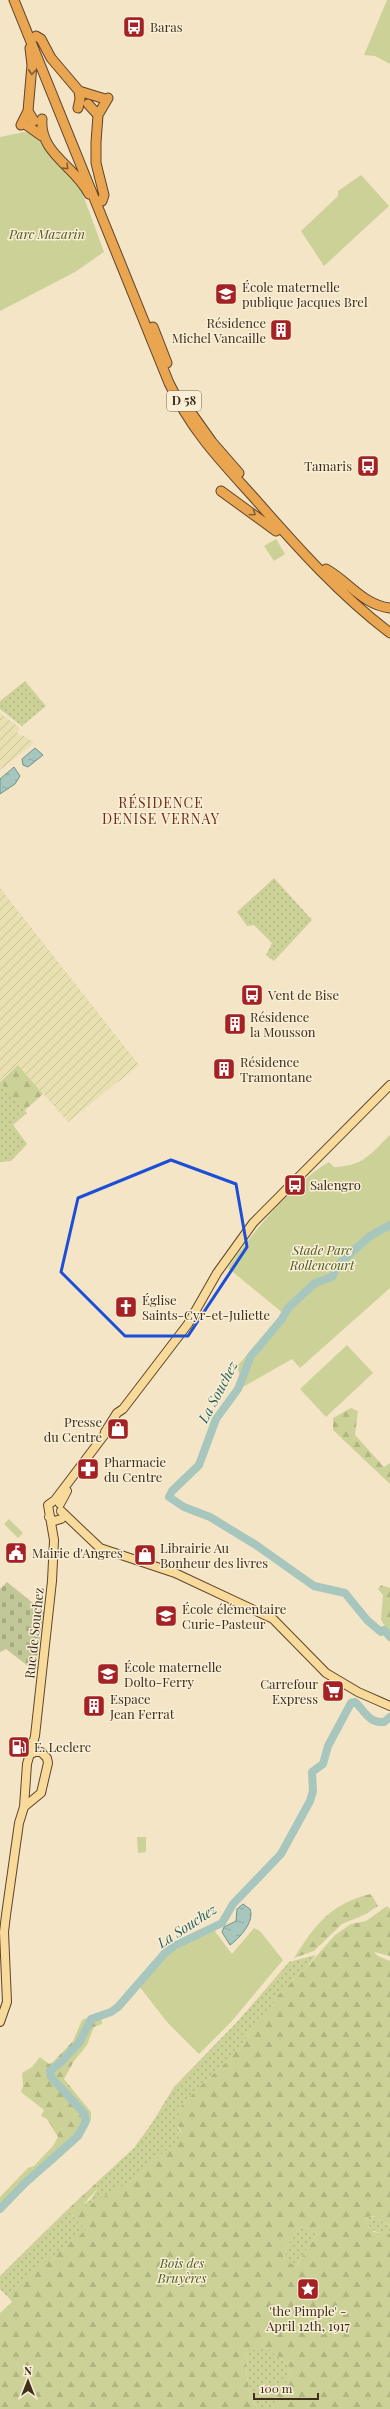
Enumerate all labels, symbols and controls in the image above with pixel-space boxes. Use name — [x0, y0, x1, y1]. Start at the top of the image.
bus stop icon: Baras — [121, 14, 147, 40]
place label: Baras — [150, 18, 183, 35]
one-way arrow — [27, 69, 36, 75]
one-way arrow — [61, 162, 69, 170]
park label: Parc Mazarin — [8, 225, 85, 242]
place label: École maternelle publique Jacques Brel — [242, 278, 368, 310]
school or university icon: École maternelle publique Jacques Brel — [213, 281, 239, 307]
place label: Résidence Michel Vancaille — [172, 314, 266, 346]
building icon: Résidence Michel Vancaille — [268, 317, 294, 343]
road number: D 58 — [167, 391, 201, 411]
bus stop icon: Tamaris — [355, 453, 381, 479]
place label: Tamaris — [304, 457, 352, 474]
one-way arrow — [249, 508, 256, 516]
district label: RÉSIDENCE DENISE VERNAY — [102, 793, 220, 828]
bus stop icon: Vent de Bise — [239, 982, 265, 1008]
place label: Vent de Bise — [267, 986, 339, 1003]
place label: Résidence la Mousson — [250, 1008, 316, 1040]
building icon: Résidence la Mousson — [222, 1011, 248, 1037]
place label: Résidence Tramontane — [240, 1053, 313, 1085]
building icon: Résidence Tramontane — [211, 1056, 237, 1082]
bus stop icon: Salengro — [282, 1172, 308, 1198]
place label: Salengro — [310, 1176, 361, 1193]
park label: Stade Parc Rollencourt — [289, 1241, 355, 1273]
place label: Église Saints-Cyr-et-Juliette — [142, 1291, 270, 1323]
church icon: Église Saints-Cyr-et-Juliette — [113, 1294, 139, 1320]
water label: La Souchez — [193, 1357, 242, 1427]
place label: Presse du Centre — [44, 1413, 102, 1445]
shop icon: Presse du Centre — [105, 1416, 131, 1442]
place label: Pharmacie du Centre — [104, 1453, 167, 1485]
pharmacy icon: Pharmacie du Centre — [75, 1456, 101, 1482]
place label: Librairie Au Bonheur des livres — [160, 1539, 268, 1571]
public building icon: Mairie d'Angres — [3, 1540, 29, 1566]
shop icon: Librairie Au Bonheur des livres — [132, 1542, 158, 1568]
place label: Mairie d'Angres — [32, 1544, 123, 1561]
street label: Rue de Souchez — [20, 1587, 47, 1679]
place label: École élémentaire Curie-Pasteur — [182, 1600, 287, 1632]
school or university icon: École élémentaire Curie-Pasteur — [153, 1603, 179, 1629]
place label: École maternelle Dolto-Ferry — [124, 1658, 222, 1690]
school or university icon: École maternelle Dolto-Ferry — [95, 1661, 121, 1687]
place label: Carrefour Express — [260, 1675, 318, 1707]
supermarket icon: Carrefour Express — [320, 1678, 346, 1704]
place label: Espace Jean Ferrat — [109, 1690, 175, 1722]
building icon: Espace Jean Ferrat — [81, 1693, 107, 1719]
fuel station icon: E. Leclerc — [6, 1734, 32, 1760]
place label: E. Leclerc — [34, 1738, 91, 1755]
water label: La Souchez — [152, 1899, 221, 1952]
park label: Bois des Bruyères — [157, 2254, 206, 2286]
place icon: 'the Pimple' - April 12th, 1917 — [295, 2276, 321, 2302]
place label: 'the Pimple' - April 12th, 1917 — [265, 2302, 351, 2334]
north arrow — [8, 2361, 48, 2401]
text: N — [24, 2363, 32, 2378]
scale bar — [254, 2375, 318, 2401]
text: 100 m — [260, 2380, 293, 2396]

